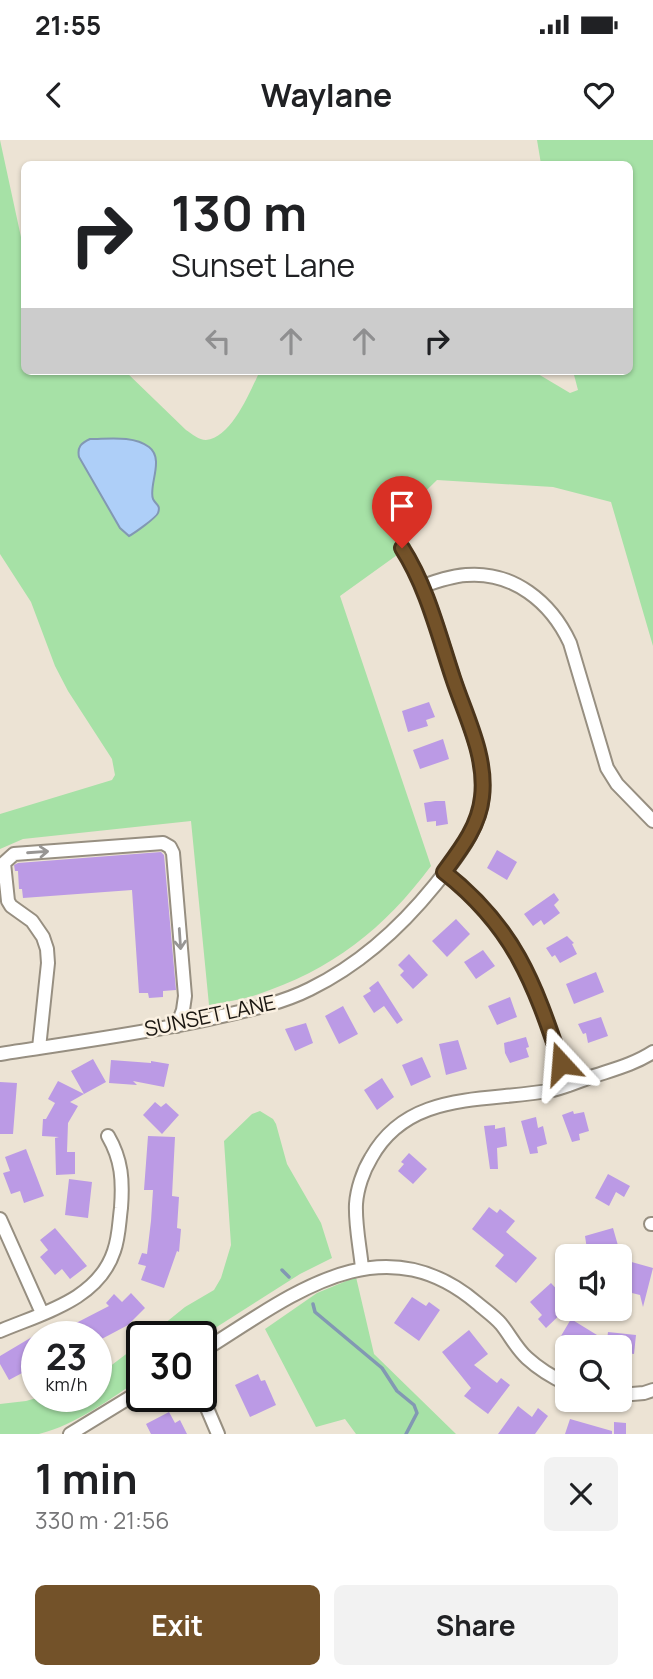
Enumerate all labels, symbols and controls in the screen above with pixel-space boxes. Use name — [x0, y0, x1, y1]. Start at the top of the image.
text: 21:55 — [35, 7, 101, 43]
text: Waylane — [261, 73, 392, 117]
icon: back — [35, 76, 73, 114]
icon: heart — [580, 76, 618, 114]
text: 130 m — [171, 179, 307, 246]
icon: right — [56, 189, 147, 280]
text: Sunset Lane — [171, 243, 355, 287]
icon: left — [199, 322, 237, 360]
icon: ahead — [272, 322, 310, 360]
icon: ahead — [345, 322, 383, 360]
icon: right — [418, 322, 456, 360]
pin — [372, 476, 432, 548]
icon: arrive — [383, 487, 421, 525]
one-way arrow — [26, 845, 48, 858]
one-way arrow — [174, 927, 187, 950]
street label: SUNSET LANE — [142, 987, 278, 1043]
position arrow — [524, 1026, 598, 1100]
map controls — [555, 1244, 632, 1412]
button: sound — [555, 1244, 632, 1321]
speed limit sign: 30 — [126, 1321, 217, 1412]
text: 23 — [46, 1333, 87, 1381]
button: search — [555, 1335, 632, 1412]
text: km/h — [46, 1372, 87, 1396]
text: 1 min — [35, 1449, 138, 1507]
button: close — [544, 1457, 618, 1531]
text: 330 m · 21:56 — [35, 1504, 170, 1536]
button: Exit — [35, 1585, 320, 1665]
button: Share — [334, 1585, 618, 1665]

